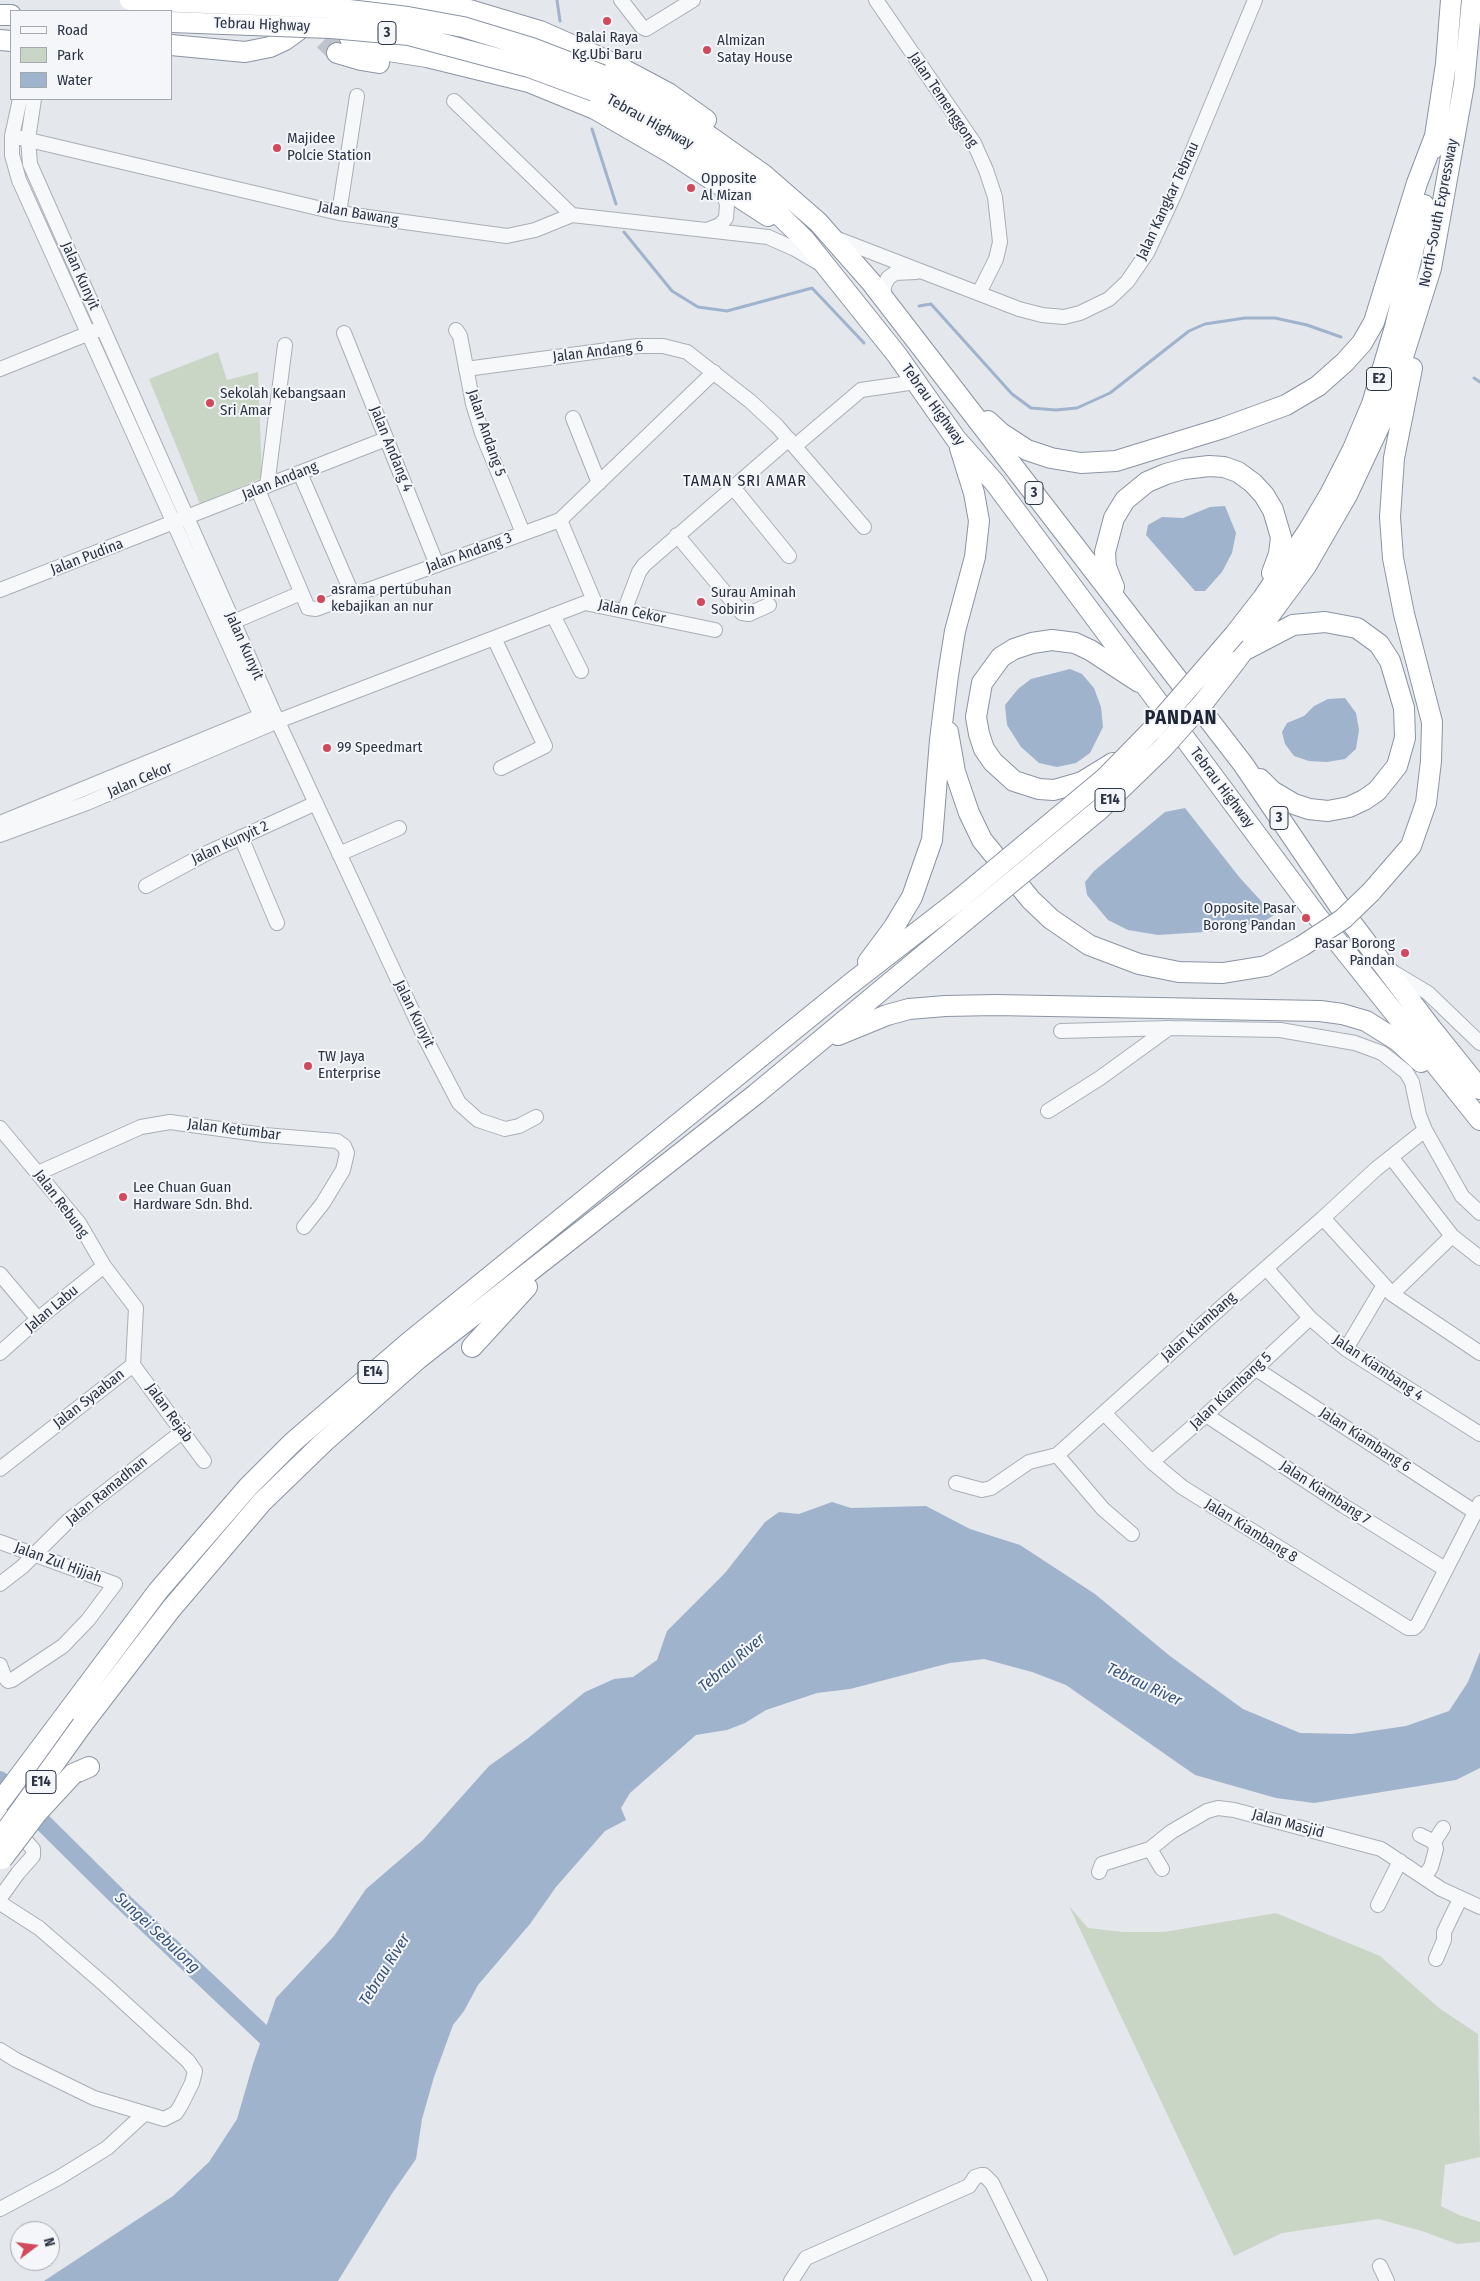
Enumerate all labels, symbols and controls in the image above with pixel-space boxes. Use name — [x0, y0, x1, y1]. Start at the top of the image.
legend — [10, 10, 172, 100]
street label: Tebrau Highway — [214, 14, 310, 36]
marker: Balai Raya Kg.Ubi Baru — [601, 15, 613, 27]
text: Road — [57, 21, 88, 39]
road number: 3 — [378, 22, 396, 44]
place label: Balai Raya Kg.Ubi Baru — [572, 29, 642, 64]
place label: Almizan Satay House — [717, 32, 793, 67]
marker: Almizan Satay House — [701, 44, 713, 56]
text: Park — [57, 46, 84, 64]
street label: Jalan Temenggong — [904, 49, 982, 151]
text: Water — [57, 71, 92, 89]
street label: Tebrau Highway — [604, 91, 696, 153]
place label: Majidee Polcie Station — [287, 130, 371, 165]
street label: North–South Expressway — [1416, 137, 1462, 289]
street label: Jalan Kangkar Tebrau — [1133, 139, 1203, 263]
marker: Majidee Polcie Station — [271, 142, 283, 154]
place label: Opposite Al Mizan — [701, 170, 757, 205]
marker: Opposite Al Mizan — [685, 182, 697, 194]
street label: Jalan Bawang — [316, 198, 400, 230]
street label: Jalan Kunyit — [57, 239, 103, 313]
street label: Jalan Andang 6 — [552, 338, 644, 366]
street label: Tebrau Highway — [897, 361, 969, 449]
road number: E2 — [1366, 368, 1392, 390]
place label: Sekolah Kebangsaan Sri Amar — [220, 385, 346, 420]
street label: Jalan Andang 5 — [463, 387, 509, 479]
marker: Sekolah Kebangsaan Sri Amar — [204, 397, 216, 409]
street label: Jalan Andang 4 — [366, 403, 416, 495]
street label: Jalan Andang — [239, 458, 321, 504]
district label: TAMAN SRI AMAR — [681, 472, 809, 492]
road number: 3 — [1025, 482, 1043, 504]
street label: Jalan Andang 3 — [423, 529, 515, 577]
street label: Jalan Pudina — [48, 535, 126, 579]
place label: asrama pertubuhan kebajikan an nur — [331, 581, 452, 616]
place label: Surau Aminah Sobirin — [711, 584, 796, 619]
marker: asrama pertubuhan kebajikan an nur — [315, 593, 327, 605]
street label: Jalan Cekor — [597, 596, 667, 628]
marker: Surau Aminah Sobirin — [695, 596, 707, 608]
street label: Jalan Kunyit — [221, 609, 267, 683]
district label: PANDAN — [1144, 706, 1218, 730]
place label: 99 Speedmart — [337, 739, 422, 757]
marker: 99 Speedmart — [321, 742, 333, 754]
street label: Tebrau Highway — [1186, 744, 1258, 832]
street label: Jalan Cekor — [105, 758, 175, 802]
road number: E14 — [1095, 788, 1125, 812]
road number: 3 — [1270, 806, 1288, 830]
street label: Jalan Kunyit 2 — [189, 817, 271, 869]
place label: Opposite Pasar Borong Pandan — [1203, 900, 1296, 935]
marker: Opposite Pasar Borong Pandan — [1300, 912, 1312, 924]
place label: Pasar Borong Pandan — [1315, 935, 1395, 970]
marker: Pasar Borong Pandan — [1399, 947, 1411, 959]
street label: Jalan Kunyit — [390, 977, 438, 1051]
place label: TW Jaya Enterprise — [318, 1048, 381, 1083]
marker: TW Jaya Enterprise — [302, 1060, 314, 1072]
street label: Jalan Ketumbar — [186, 1115, 282, 1145]
street label: Jalan Rebung — [30, 1167, 92, 1241]
place label: Lee Chuan Guan Hardware Sdn. Bhd. — [133, 1179, 252, 1214]
marker: Lee Chuan Guan Hardware Sdn. Bhd. — [117, 1191, 129, 1203]
street label: Jalan Labu — [22, 1282, 82, 1336]
street label: Jalan Kiambang — [1158, 1289, 1240, 1365]
street label: Jalan Kiambang 4 — [1329, 1331, 1427, 1405]
street label: Jalan Kiambang 5 — [1186, 1349, 1276, 1433]
road number: E14 — [358, 1360, 388, 1384]
street label: Jalan Syaaban — [50, 1366, 128, 1432]
street label: Jalan Rejab — [142, 1380, 196, 1446]
street label: Jalan Kiambang 6 — [1316, 1404, 1414, 1476]
street label: Jalan Ramadhan — [63, 1453, 151, 1529]
street label: Jalan Kiambang 7 — [1276, 1457, 1374, 1529]
street label: Jalan Kiambang 8 — [1201, 1495, 1301, 1567]
street label: Jalan Zul Hijjah — [12, 1539, 104, 1587]
water label: Tebrau River — [695, 1630, 769, 1696]
water label: Tebrau River — [1103, 1659, 1185, 1711]
road number: E14 — [26, 1770, 56, 1794]
street label: Jalan Masjid — [1250, 1806, 1326, 1842]
water label: Sungei Sebulong — [110, 1889, 204, 1977]
water label: Tebrau River — [355, 1931, 415, 2009]
north arrow — [10, 2221, 60, 2271]
text: N — [40, 2236, 58, 2248]

